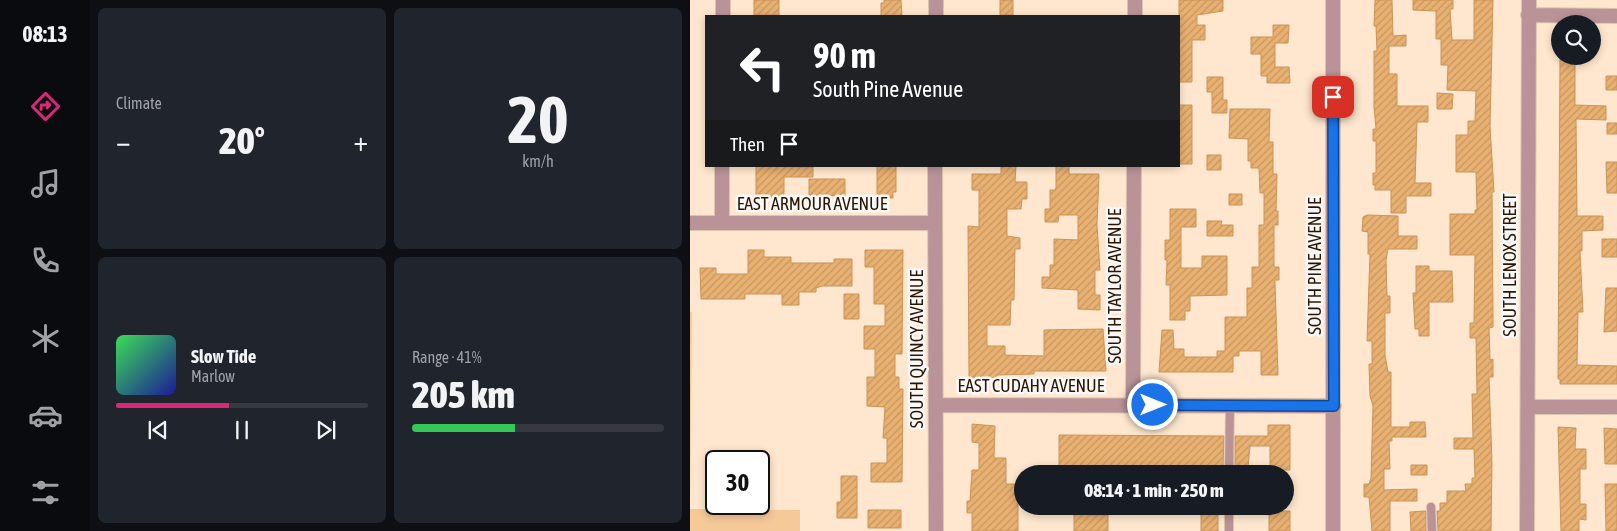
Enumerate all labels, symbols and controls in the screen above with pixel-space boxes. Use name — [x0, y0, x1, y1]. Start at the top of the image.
map controls — [1551, 15, 1601, 65]
button: search — [1551, 15, 1601, 65]
text: 08:13 — [22, 21, 68, 47]
icon: left — [730, 35, 795, 100]
text: 90 m — [813, 35, 876, 75]
text: South Pine Avenue — [813, 76, 963, 102]
pin — [1312, 76, 1354, 118]
text: 20 — [507, 82, 569, 157]
icon: arrive — [1319, 83, 1347, 111]
icon: directions — [28, 89, 63, 124]
text: Climate — [116, 94, 162, 112]
text: 20° — [219, 119, 265, 162]
text: − — [116, 125, 131, 157]
text: + — [353, 125, 368, 157]
icon: arrive — [775, 130, 803, 158]
text: Then — [730, 133, 765, 155]
text: km/h — [522, 152, 554, 170]
icon: music — [28, 166, 63, 201]
street label: EAST ARMOUR AVENUE — [737, 193, 888, 214]
street label: SOUTH LENOX STREET — [1499, 193, 1520, 337]
street label: SOUTH PINE AVENUE — [1304, 197, 1325, 335]
street label: SOUTH TAYLOR AVENUE — [1104, 208, 1125, 364]
icon: phone — [28, 243, 63, 278]
street label: SOUTH QUINCY AVENUE — [906, 270, 927, 428]
icon: climate — [28, 321, 63, 356]
text: Slow Tide — [191, 345, 256, 367]
text: Range · 41% — [412, 348, 482, 366]
text: Marlow — [191, 367, 235, 385]
text: 205 km — [412, 373, 515, 416]
street label: EAST CUDAHY AVENUE — [958, 375, 1105, 396]
position arrow — [1126, 378, 1178, 430]
icon: car — [28, 398, 63, 433]
icon: previous — [144, 416, 172, 444]
icon: pause — [228, 416, 256, 444]
icon: next — [312, 416, 340, 444]
speed limit sign: 30 — [705, 450, 770, 515]
icon: filters — [28, 475, 63, 510]
text: 08:14 · 1 min · 250 m — [1084, 479, 1224, 501]

